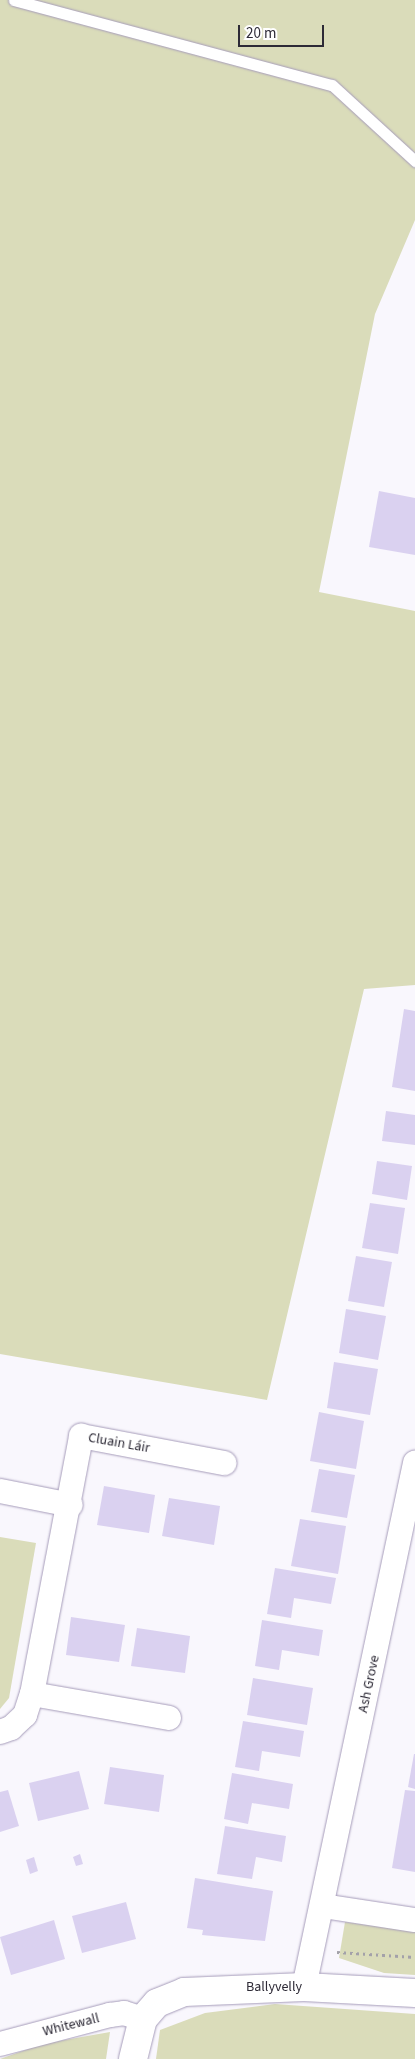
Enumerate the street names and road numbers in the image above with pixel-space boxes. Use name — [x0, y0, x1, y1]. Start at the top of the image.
street label: Cluain Láir — [87, 1429, 151, 1457]
street label: Ash Grove — [355, 1654, 383, 1714]
street label: Ballyvelly — [246, 1979, 302, 1995]
street label: Whitewall — [41, 2010, 101, 2040]

